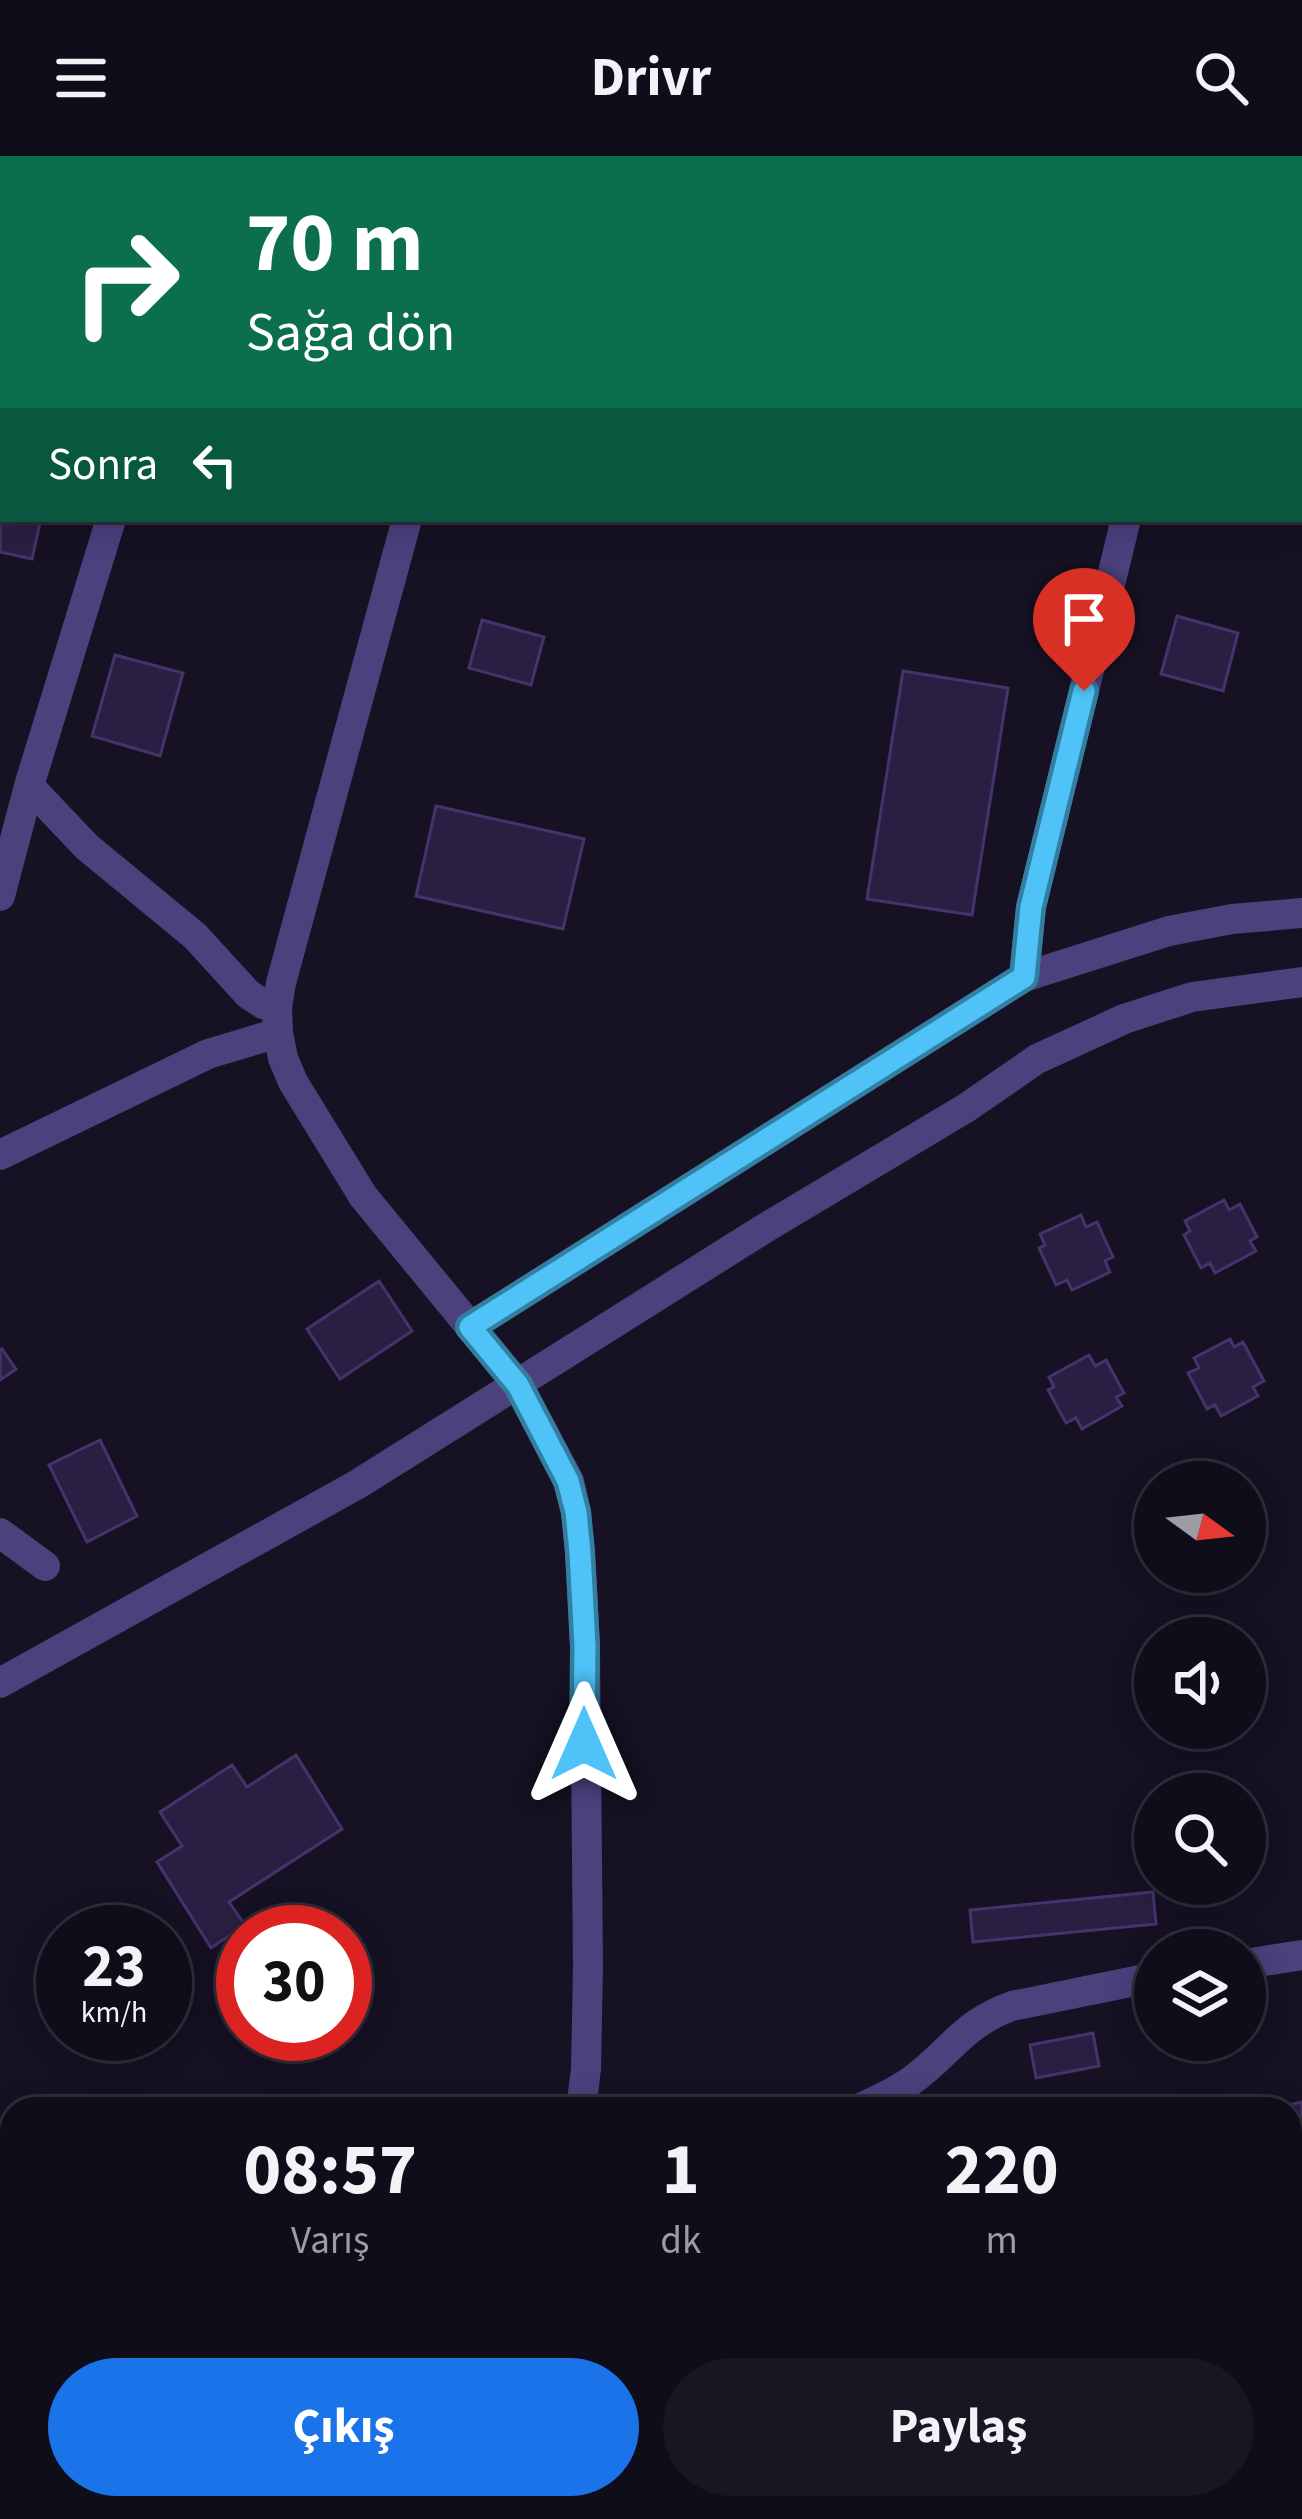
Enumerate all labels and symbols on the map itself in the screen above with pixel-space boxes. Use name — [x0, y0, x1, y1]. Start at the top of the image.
pin — [1033, 568, 1135, 691]
north arrow — [1134, 1461, 1266, 1593]
position arrow — [521, 1681, 647, 1807]
speed limit sign: 30 — [216, 1905, 372, 2061]

